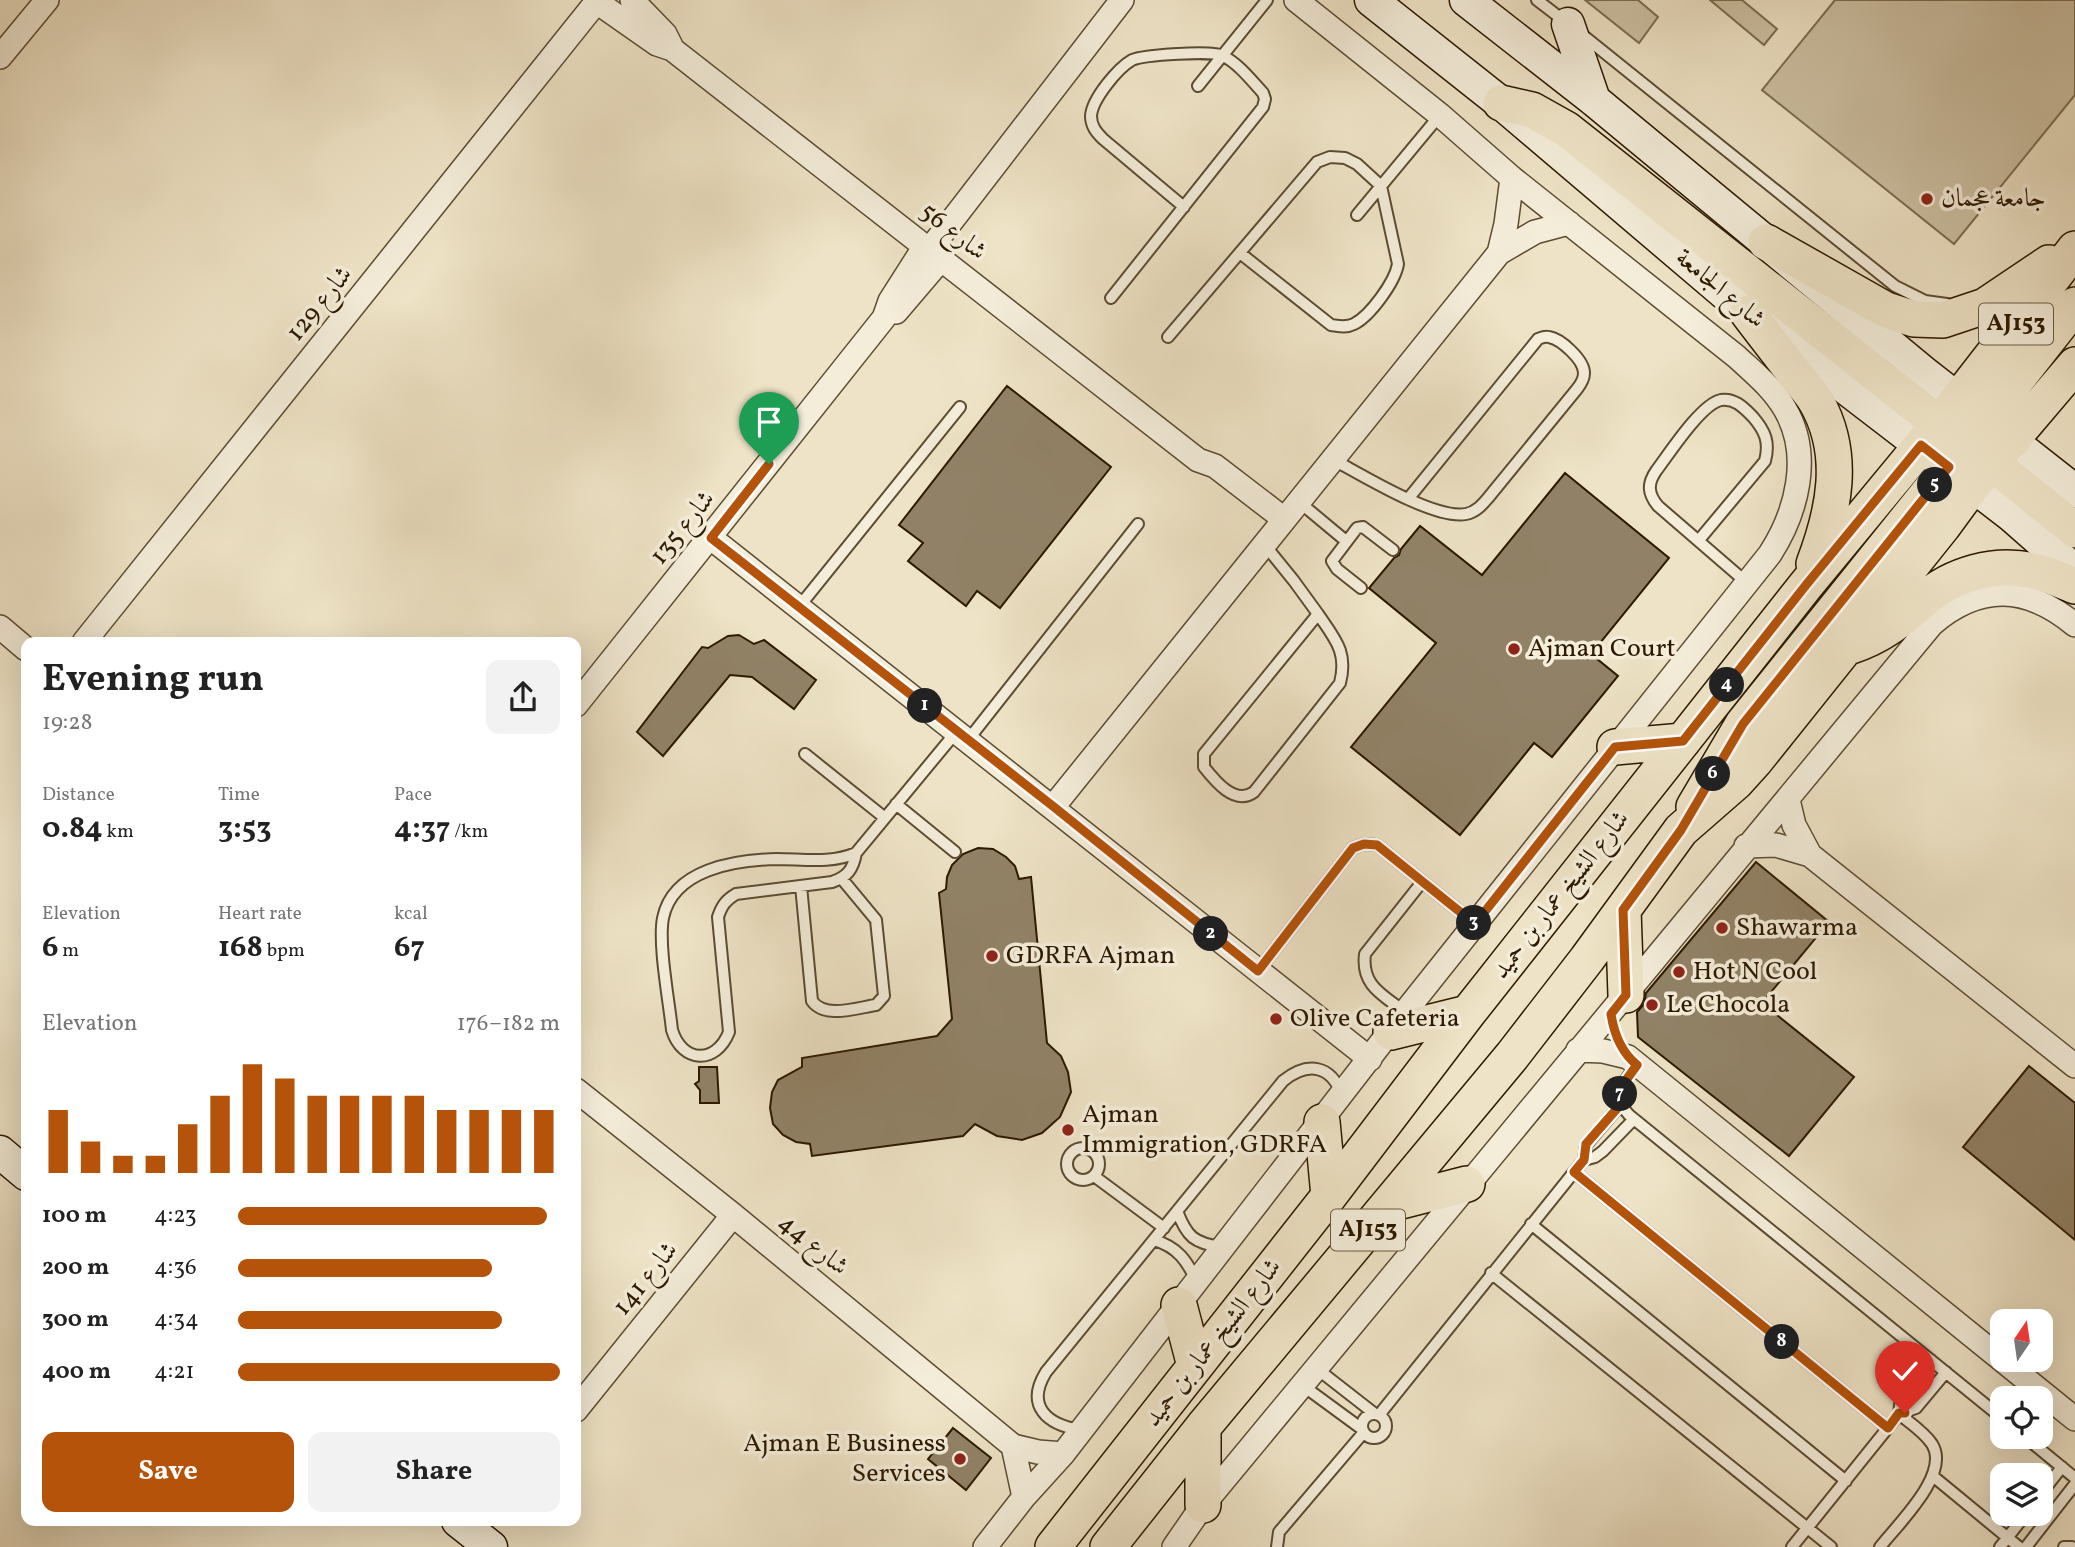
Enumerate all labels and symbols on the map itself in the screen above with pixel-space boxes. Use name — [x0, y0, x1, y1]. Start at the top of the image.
place label: جامعة عجمان — [1941, 181, 2046, 217]
marker: جامعة عجمان — [1919, 191, 1935, 207]
street label: شارع 56 — [911, 194, 994, 271]
street label: شارع الجامعة — [1666, 241, 1773, 339]
street label: شارع 129 — [278, 259, 363, 351]
road number: AJ153 — [1979, 304, 2053, 344]
pin — [739, 392, 799, 464]
pin: 5 — [1918, 468, 1952, 503]
street label: شارع 135 — [642, 483, 726, 574]
place label: Ajman Court — [1528, 631, 1676, 667]
marker: Ajman Court — [1506, 641, 1522, 657]
pin: 4 — [1710, 668, 1744, 702]
pin: 1 — [908, 688, 942, 724]
pin: 6 — [1696, 756, 1730, 792]
street label: شارع الشيخ عمار بن حميد — [1484, 803, 1642, 990]
pin: 3 — [1456, 906, 1492, 940]
place label: Shawarma — [1736, 910, 1858, 946]
pin: 2 — [1194, 916, 1228, 951]
marker: Shawarma — [1714, 920, 1730, 936]
place label: GDRFA Ajman — [1006, 938, 1175, 974]
marker: GDRFA Ajman — [984, 948, 1000, 964]
place label: Hot N Cool — [1693, 954, 1817, 990]
marker: Hot N Cool — [1671, 964, 1687, 980]
place label: Le Chocola — [1666, 987, 1790, 1023]
marker: Le Chocola — [1644, 997, 1660, 1013]
place label: Olive Cafeteria — [1290, 1001, 1460, 1037]
marker: Olive Cafeteria — [1268, 1011, 1284, 1027]
pin: 7 — [1602, 1076, 1638, 1112]
place label: Ajman Immigration, GDRFA — [1082, 1097, 1327, 1163]
marker: Ajman Immigration, GDRFA — [1060, 1122, 1076, 1138]
street label: شارع 44 — [769, 1205, 856, 1286]
road number: AJ153 — [1331, 1210, 1405, 1250]
street label: شارع 141 — [605, 1234, 689, 1325]
street label: شارع الشيخ عمار بن حميد — [1136, 1251, 1294, 1438]
north arrow — [1990, 1309, 2053, 1372]
pin: 8 — [1764, 1324, 1800, 1360]
pin — [1875, 1341, 1935, 1413]
place label: Ajman E Business Services — [743, 1426, 946, 1492]
marker: Ajman E Business Services — [952, 1451, 968, 1467]

